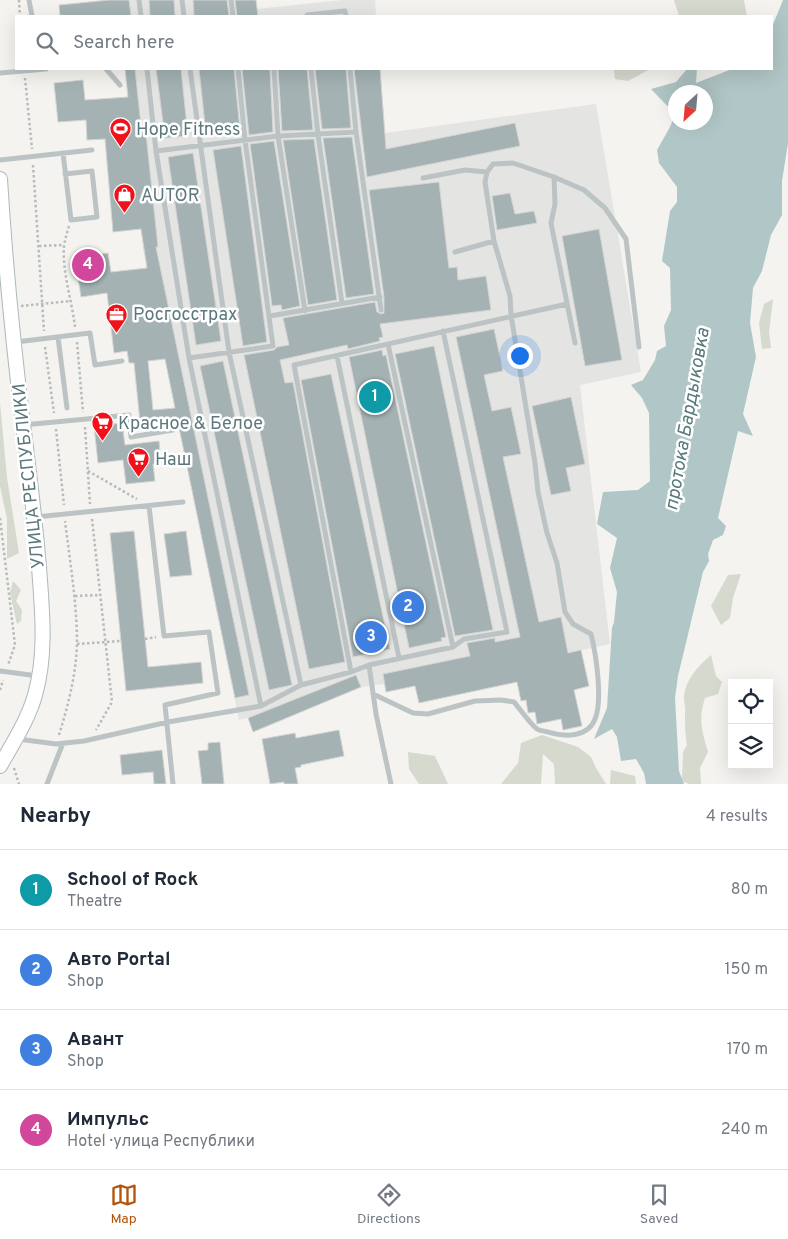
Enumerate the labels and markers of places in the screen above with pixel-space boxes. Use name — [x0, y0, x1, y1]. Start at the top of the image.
sports icon: Hope Fitness — [108, 117, 132, 148]
place label: Hope Fitness — [136, 119, 241, 142]
shop icon: AUTOR — [113, 183, 137, 214]
place label: AUTOR — [141, 185, 200, 208]
pin: 4 — [72, 246, 104, 284]
office icon: Росгосстрах — [105, 302, 129, 333]
place label: Росгосстрах — [133, 304, 237, 327]
pin: 1 — [359, 378, 391, 416]
supermarket icon: Красное & Белое — [90, 411, 114, 442]
place label: Красное & Белое — [118, 413, 263, 436]
supermarket icon: Наш — [127, 447, 151, 478]
place label: Наш — [155, 449, 191, 472]
pin: 2 — [392, 588, 424, 626]
pin: 3 — [355, 618, 387, 656]

